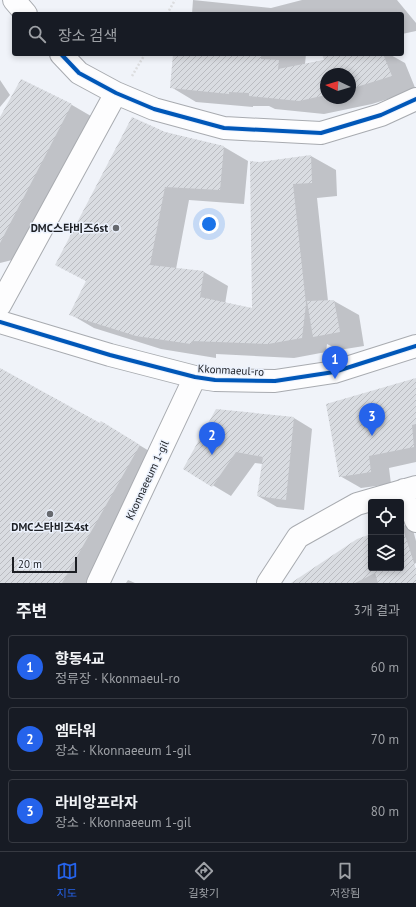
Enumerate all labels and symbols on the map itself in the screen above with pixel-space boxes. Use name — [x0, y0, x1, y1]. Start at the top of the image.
north arrow — [320, 68, 356, 104]
your location — [199, 214, 219, 234]
place label: DMC스타비즈6st — [31, 221, 108, 235]
marker: DMC스타비즈6st — [111, 223, 121, 233]
pin: 1 — [322, 346, 348, 379]
street label: Kkonmaeul-ro — [197, 361, 265, 379]
pin: 3 — [359, 403, 385, 436]
pin: 2 — [199, 422, 225, 455]
street label: Kkonnaeeum 1-gil — [122, 437, 172, 522]
marker: DMC스타비즈4st — [45, 509, 55, 519]
place label: DMC스타비즈4st — [11, 520, 89, 534]
scale bar — [12, 555, 77, 574]

